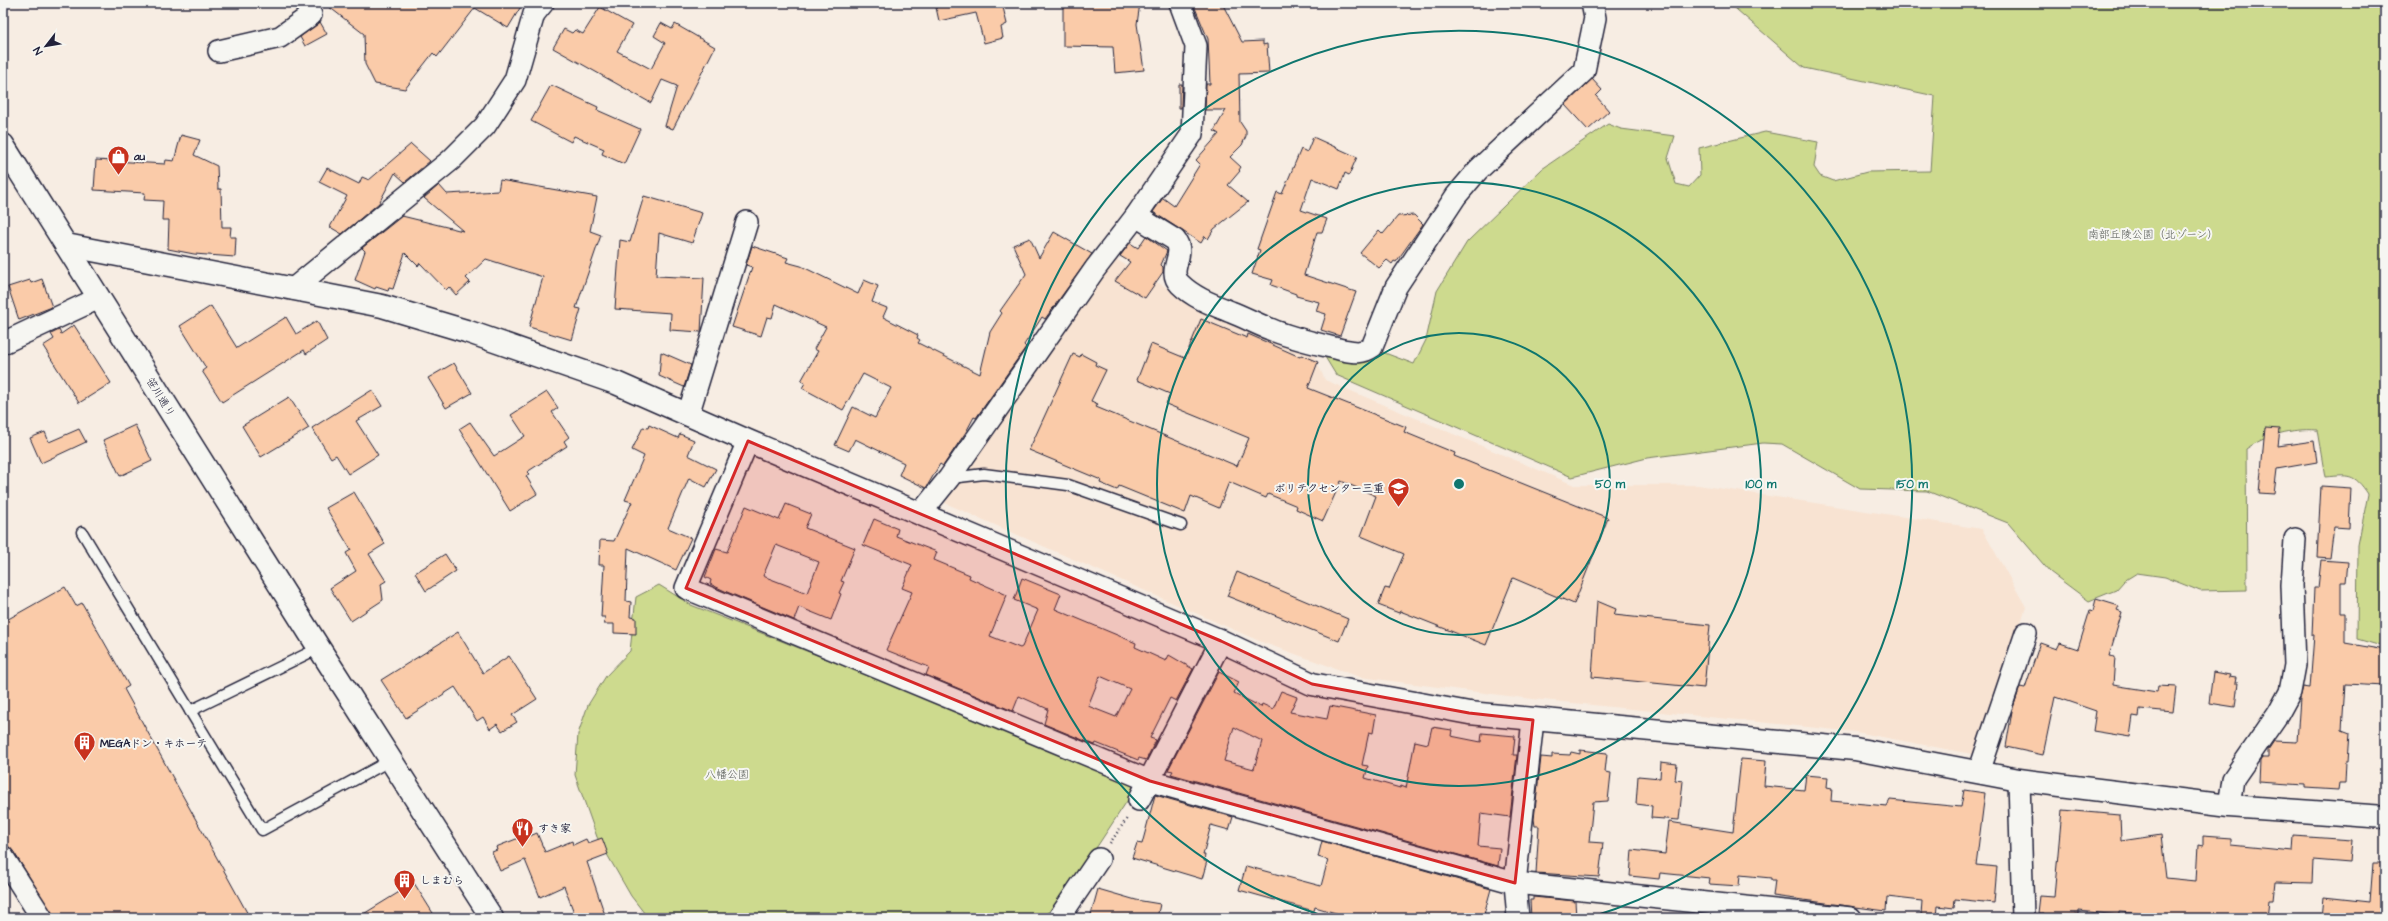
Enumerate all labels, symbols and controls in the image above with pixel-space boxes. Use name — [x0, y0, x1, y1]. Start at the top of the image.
north arrow — [26, 26, 66, 66]
text: N — [30, 44, 46, 58]
shop icon: au — [106, 143, 132, 176]
place label: au — [133, 149, 146, 164]
park label: 南部丘陵公園（北ゾーン） — [2088, 227, 2218, 242]
street label: 笹川通り — [143, 375, 179, 420]
school or university icon: ポリテクセンター三重 — [1386, 475, 1412, 508]
text: 50 m — [1595, 476, 1626, 493]
text: 100 m — [1746, 476, 1777, 493]
text: 150 m — [1896, 476, 1929, 493]
centre of rings — [1452, 477, 1466, 491]
place label: ポリテクセンター三重 — [1274, 481, 1384, 496]
building icon: MEGAドン・キホーテ — [71, 730, 97, 763]
place label: MEGAドン・キホーテ — [100, 736, 207, 751]
park label: 八幡公園 — [705, 767, 749, 782]
restaurant icon: すき家 — [510, 815, 536, 848]
place label: すき家 — [538, 821, 571, 836]
building icon: しまむら — [392, 867, 418, 900]
place label: しまむら — [420, 873, 464, 888]

